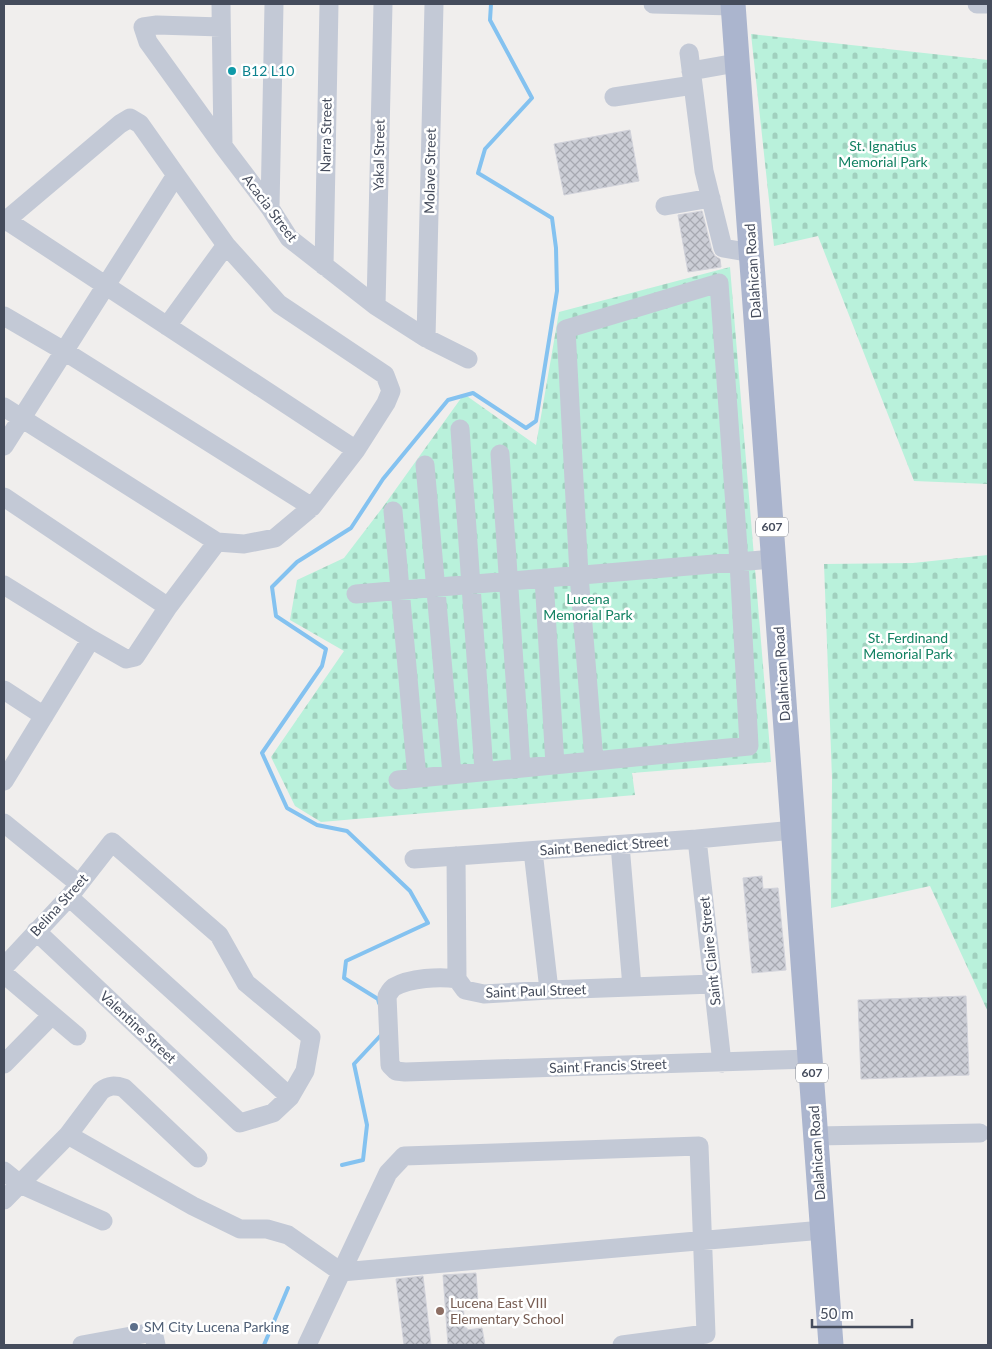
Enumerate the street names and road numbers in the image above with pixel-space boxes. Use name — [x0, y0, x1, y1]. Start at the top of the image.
street label: Narra Street — [316, 97, 335, 173]
street label: Yakal Street — [369, 119, 388, 191]
street label: Molave Street — [420, 128, 439, 214]
street label: Acacia Street — [239, 170, 301, 245]
street label: Dalahican Road — [741, 223, 764, 319]
road number: 607 — [756, 518, 788, 536]
street label: Dalahican Road — [770, 626, 793, 722]
street label: Saint Benedict Street — [539, 833, 669, 858]
street label: Belina Street — [26, 870, 91, 939]
street label: Saint Claire Street — [695, 896, 724, 1007]
street label: Saint Paul Street — [485, 980, 587, 1001]
street label: Valentine Street — [97, 987, 180, 1066]
street label: Saint Francis Street — [549, 1055, 667, 1076]
road number: 607 — [796, 1064, 828, 1082]
street label: Dalahican Road — [805, 1105, 828, 1201]

